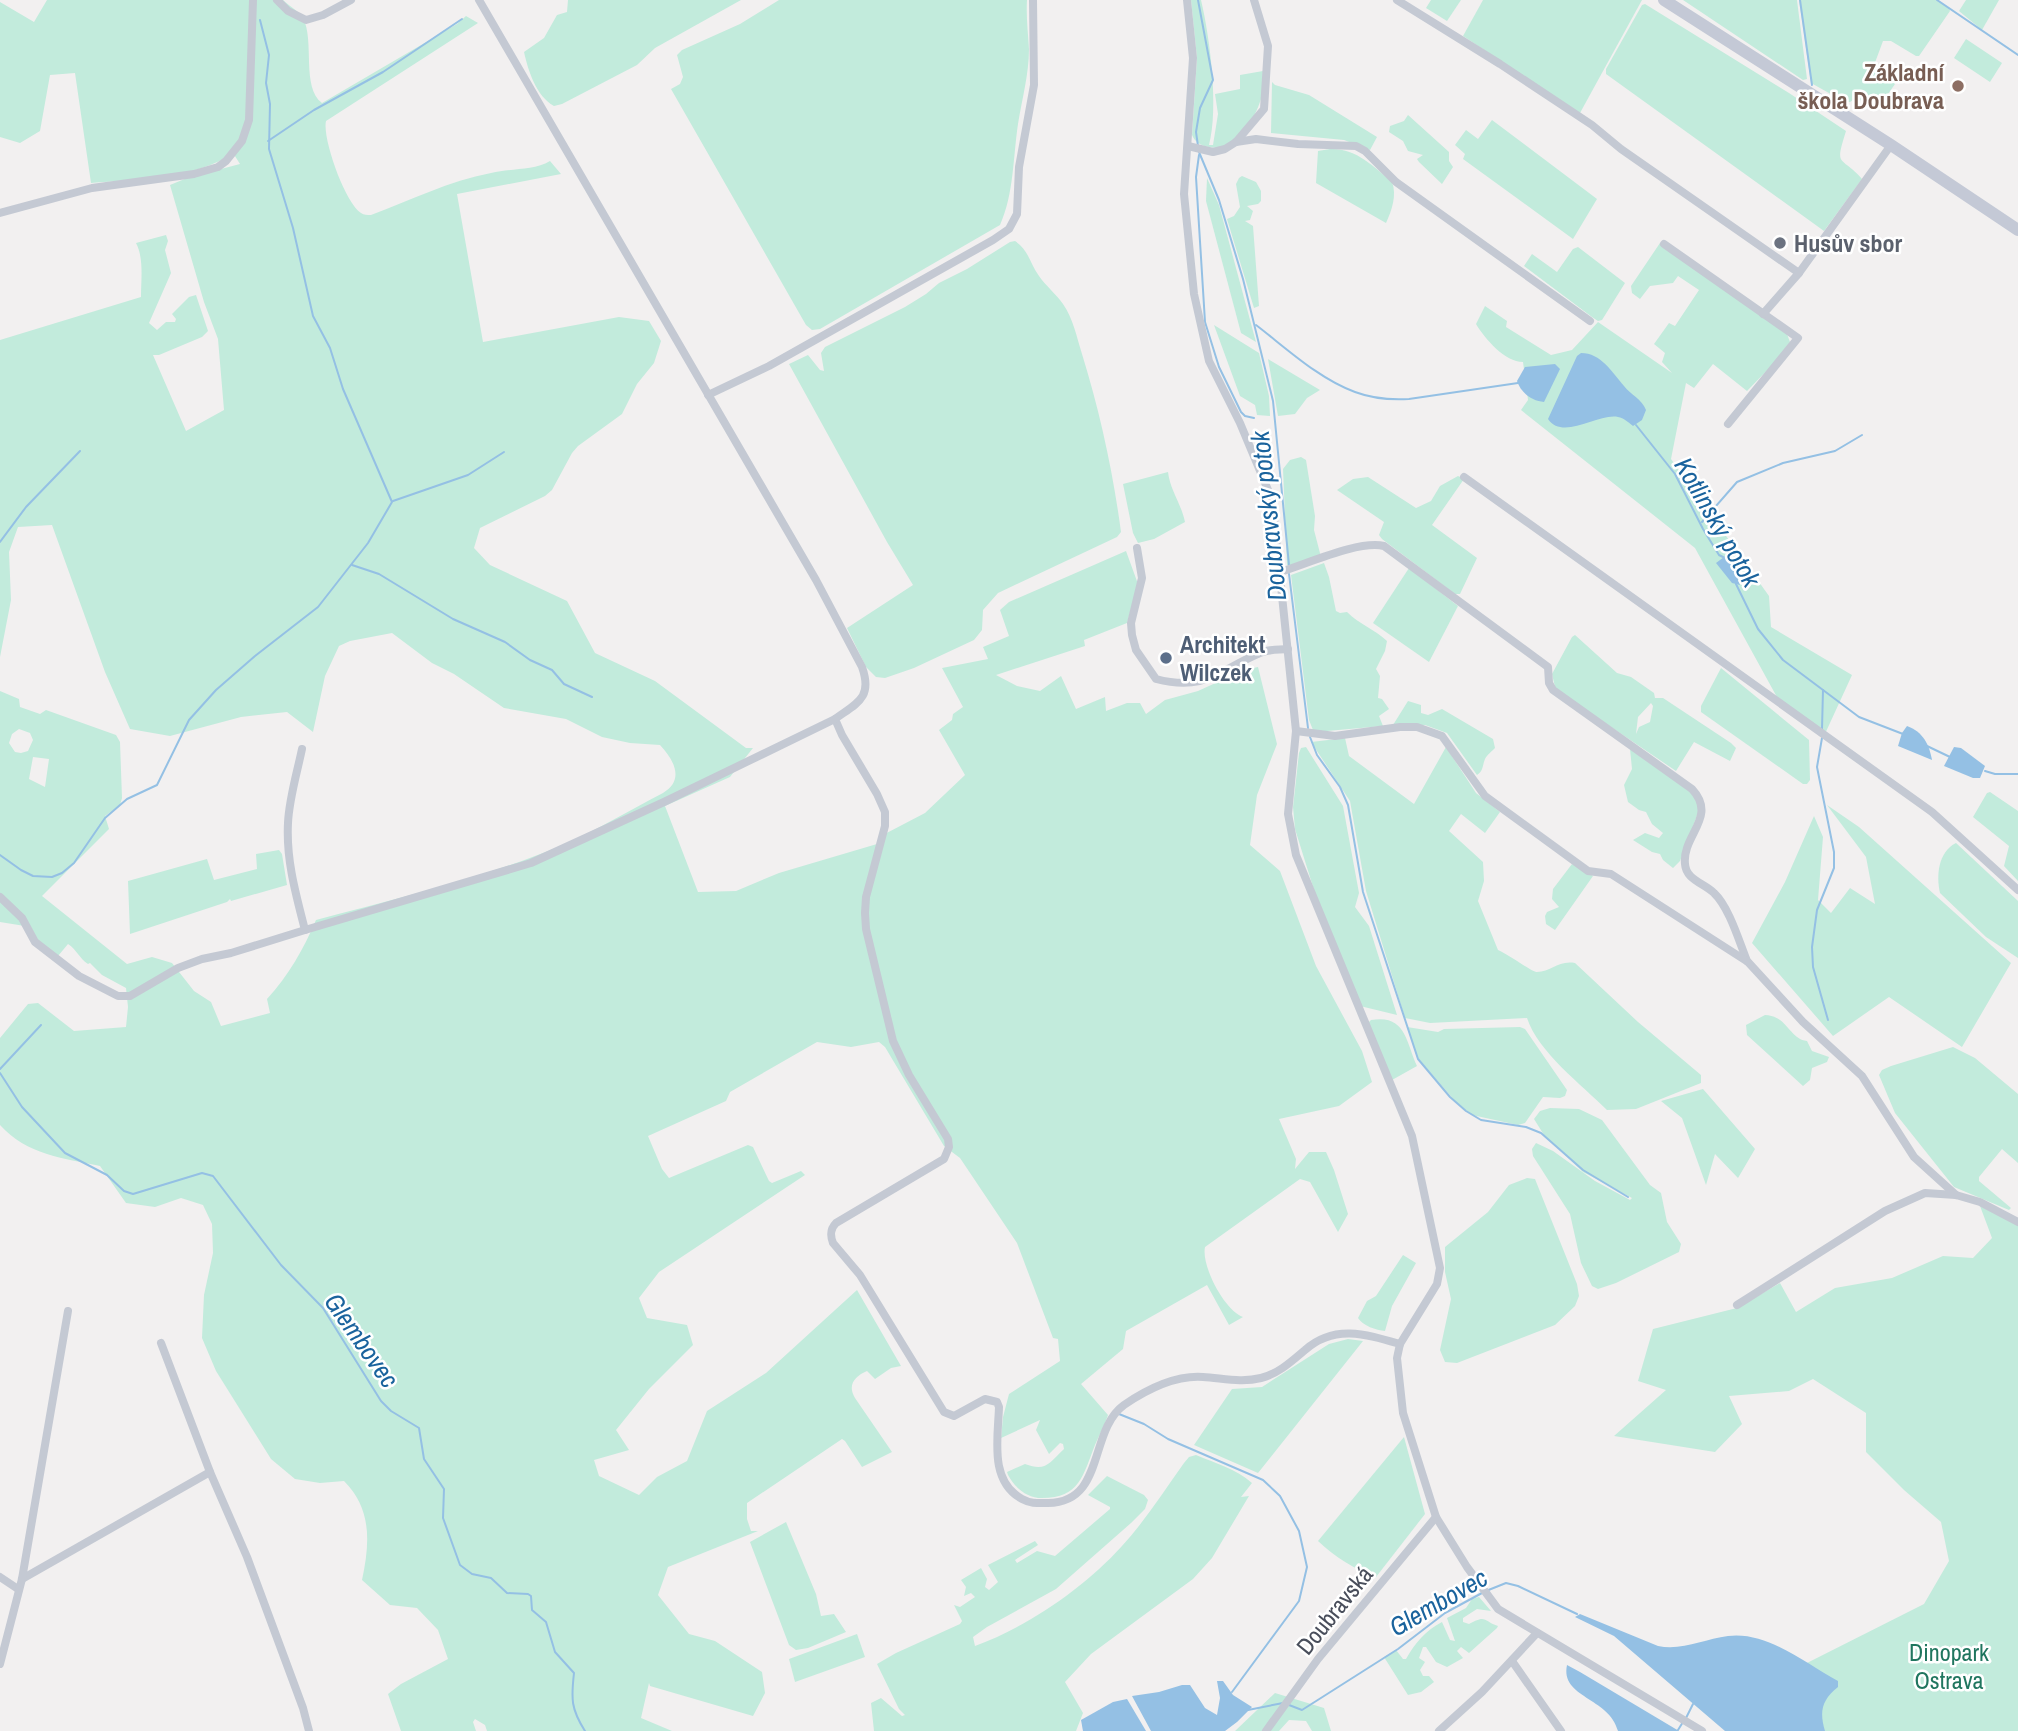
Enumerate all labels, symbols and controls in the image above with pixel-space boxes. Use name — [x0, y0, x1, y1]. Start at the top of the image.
place label: Základní škola Doubrava — [1797, 56, 1946, 116]
marker: Základní škola Doubrava — [1950, 78, 1966, 94]
place label: Husův sbor — [1794, 227, 1903, 259]
marker: Husův sbor — [1772, 235, 1788, 251]
water label: Doubravský potok — [1242, 428, 1294, 603]
water label: Kotlinský potok — [1667, 451, 1770, 595]
place label: Architekt Wilczek — [1180, 628, 1266, 688]
marker: Architekt Wilczek — [1158, 650, 1174, 666]
water label: Glembovec — [317, 1286, 407, 1394]
street label: Doubravská — [1289, 1559, 1380, 1661]
water label: Glembovec — [1383, 1560, 1494, 1644]
park label: Dinopark Ostrava — [1909, 1636, 1989, 1696]

